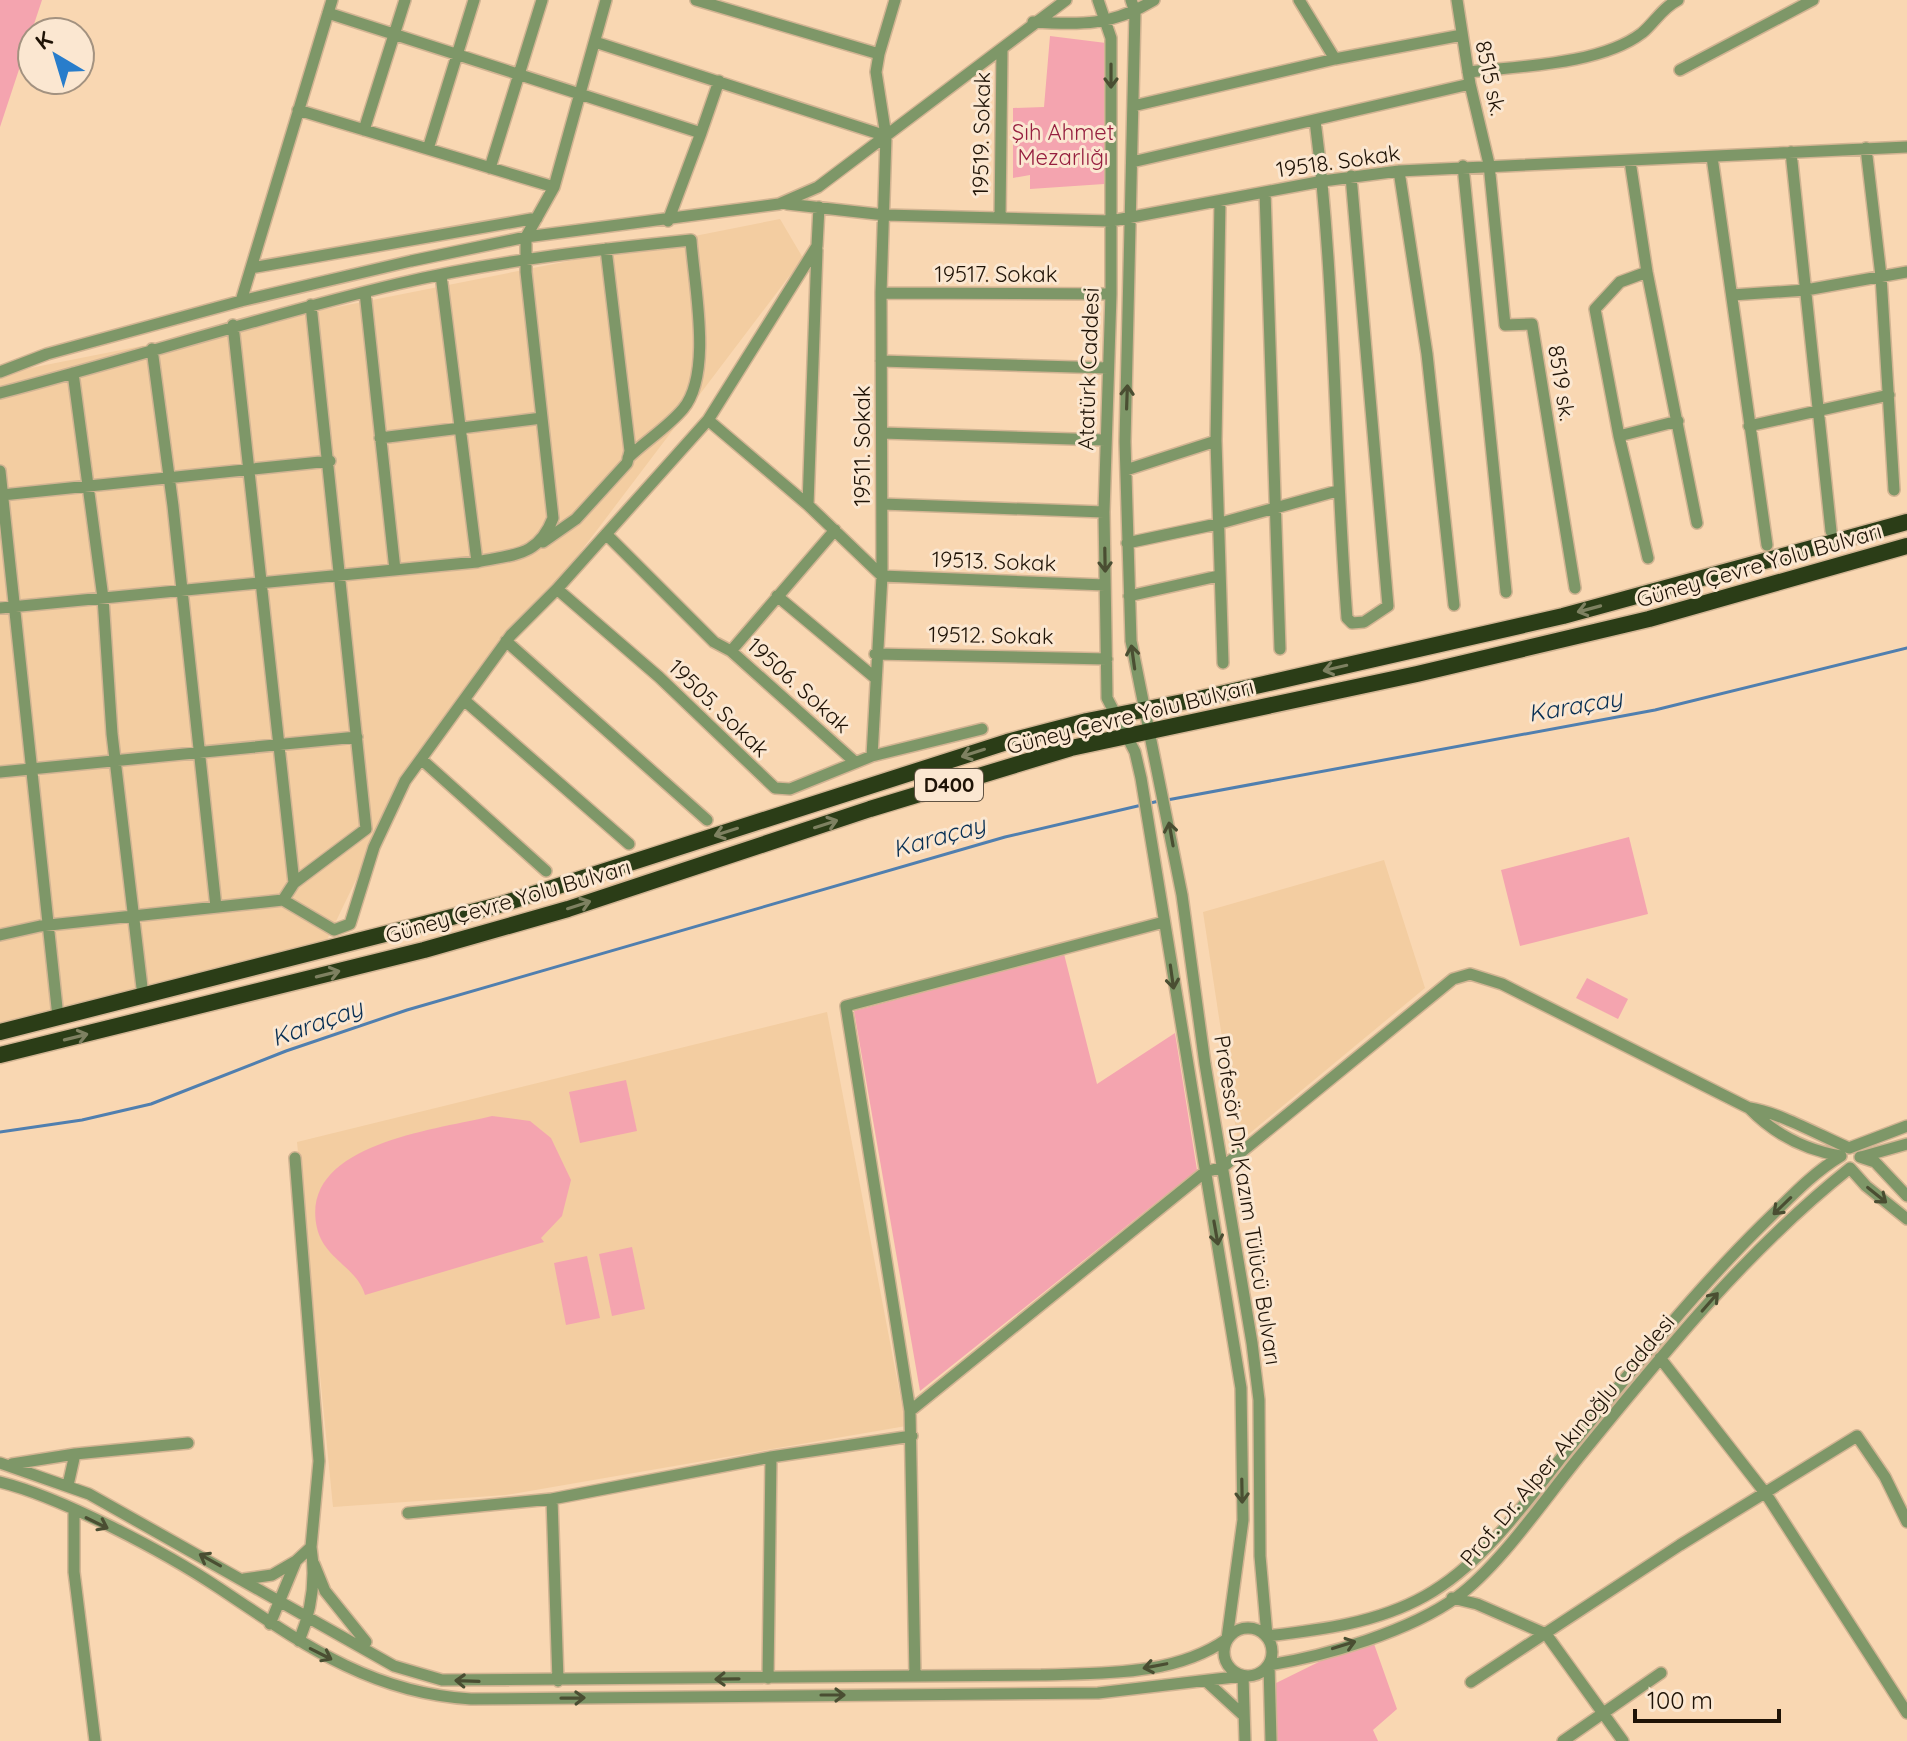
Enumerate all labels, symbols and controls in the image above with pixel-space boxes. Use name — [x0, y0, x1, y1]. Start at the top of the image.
north arrow — [16, 16, 96, 96]
text: K — [29, 25, 58, 56]
street label: 8515 sk. — [1469, 38, 1513, 118]
one-way arrow — [1103, 62, 1119, 89]
street label: 19519. Sokak — [966, 72, 996, 196]
park label: Şıh Ahmet Mezarlığı — [1012, 118, 1114, 171]
street label: 19518. Sokak — [1274, 138, 1402, 184]
street label: 19517. Sokak — [935, 260, 1057, 288]
street label: Atatürk Caddesi — [1071, 287, 1105, 451]
street label: 8519 sk. — [1542, 343, 1582, 423]
one-way arrow — [1119, 384, 1134, 411]
street label: 19511. Sokak — [848, 385, 876, 507]
street label: Güney Çevre Yolu Bulvarı — [1633, 517, 1885, 613]
street label: 19513. Sokak — [931, 545, 1057, 577]
one-way arrow — [1097, 546, 1112, 573]
one-way arrow — [1576, 602, 1602, 617]
street label: 19512. Sokak — [928, 620, 1054, 650]
street label: 19506. Sokak — [741, 631, 857, 739]
one-way arrow — [1125, 644, 1140, 670]
street label: 19505. Sokak — [663, 653, 775, 763]
one-way arrow — [1323, 661, 1349, 676]
street label: Güney Çevre Yolu Bulvarı — [1004, 672, 1256, 760]
water label: Karaçay — [1526, 682, 1625, 728]
one-way arrow — [961, 746, 986, 761]
road number: D400 — [915, 769, 983, 801]
water label: Karaçay — [889, 808, 990, 864]
one-way arrow — [813, 815, 838, 830]
one-way arrow — [1162, 822, 1177, 847]
one-way arrow — [713, 825, 738, 840]
street label: Güney Çevre Yolu Bulvarı — [382, 853, 634, 949]
one-way arrow — [566, 897, 591, 912]
one-way arrow — [1166, 964, 1181, 989]
one-way arrow — [315, 966, 341, 981]
water label: Karaçay — [267, 991, 368, 1052]
one-way arrow — [62, 1028, 88, 1043]
street label: Profesör Dr. Kazım Tülücü Bulvarı — [1208, 1033, 1288, 1367]
one-way arrow — [1866, 1186, 1887, 1204]
one-way arrow — [1772, 1197, 1792, 1216]
one-way arrow — [1209, 1220, 1224, 1245]
one-way arrow — [1700, 1292, 1718, 1312]
street label: Prof. Dr. Alper Akınoğlu Caddesi — [1454, 1309, 1680, 1571]
one-way arrow — [1235, 1477, 1250, 1504]
one-way arrow — [85, 1516, 109, 1531]
one-way arrow — [199, 1552, 222, 1568]
one-way arrow — [1331, 1637, 1357, 1652]
one-way arrow — [309, 1646, 333, 1662]
one-way arrow — [1142, 1659, 1168, 1674]
one-way arrow — [714, 1671, 741, 1687]
scale bar — [1635, 1673, 1779, 1723]
one-way arrow — [454, 1674, 481, 1689]
text: 100 m — [1647, 1685, 1713, 1715]
one-way arrow — [819, 1687, 846, 1703]
one-way arrow — [559, 1690, 586, 1705]

